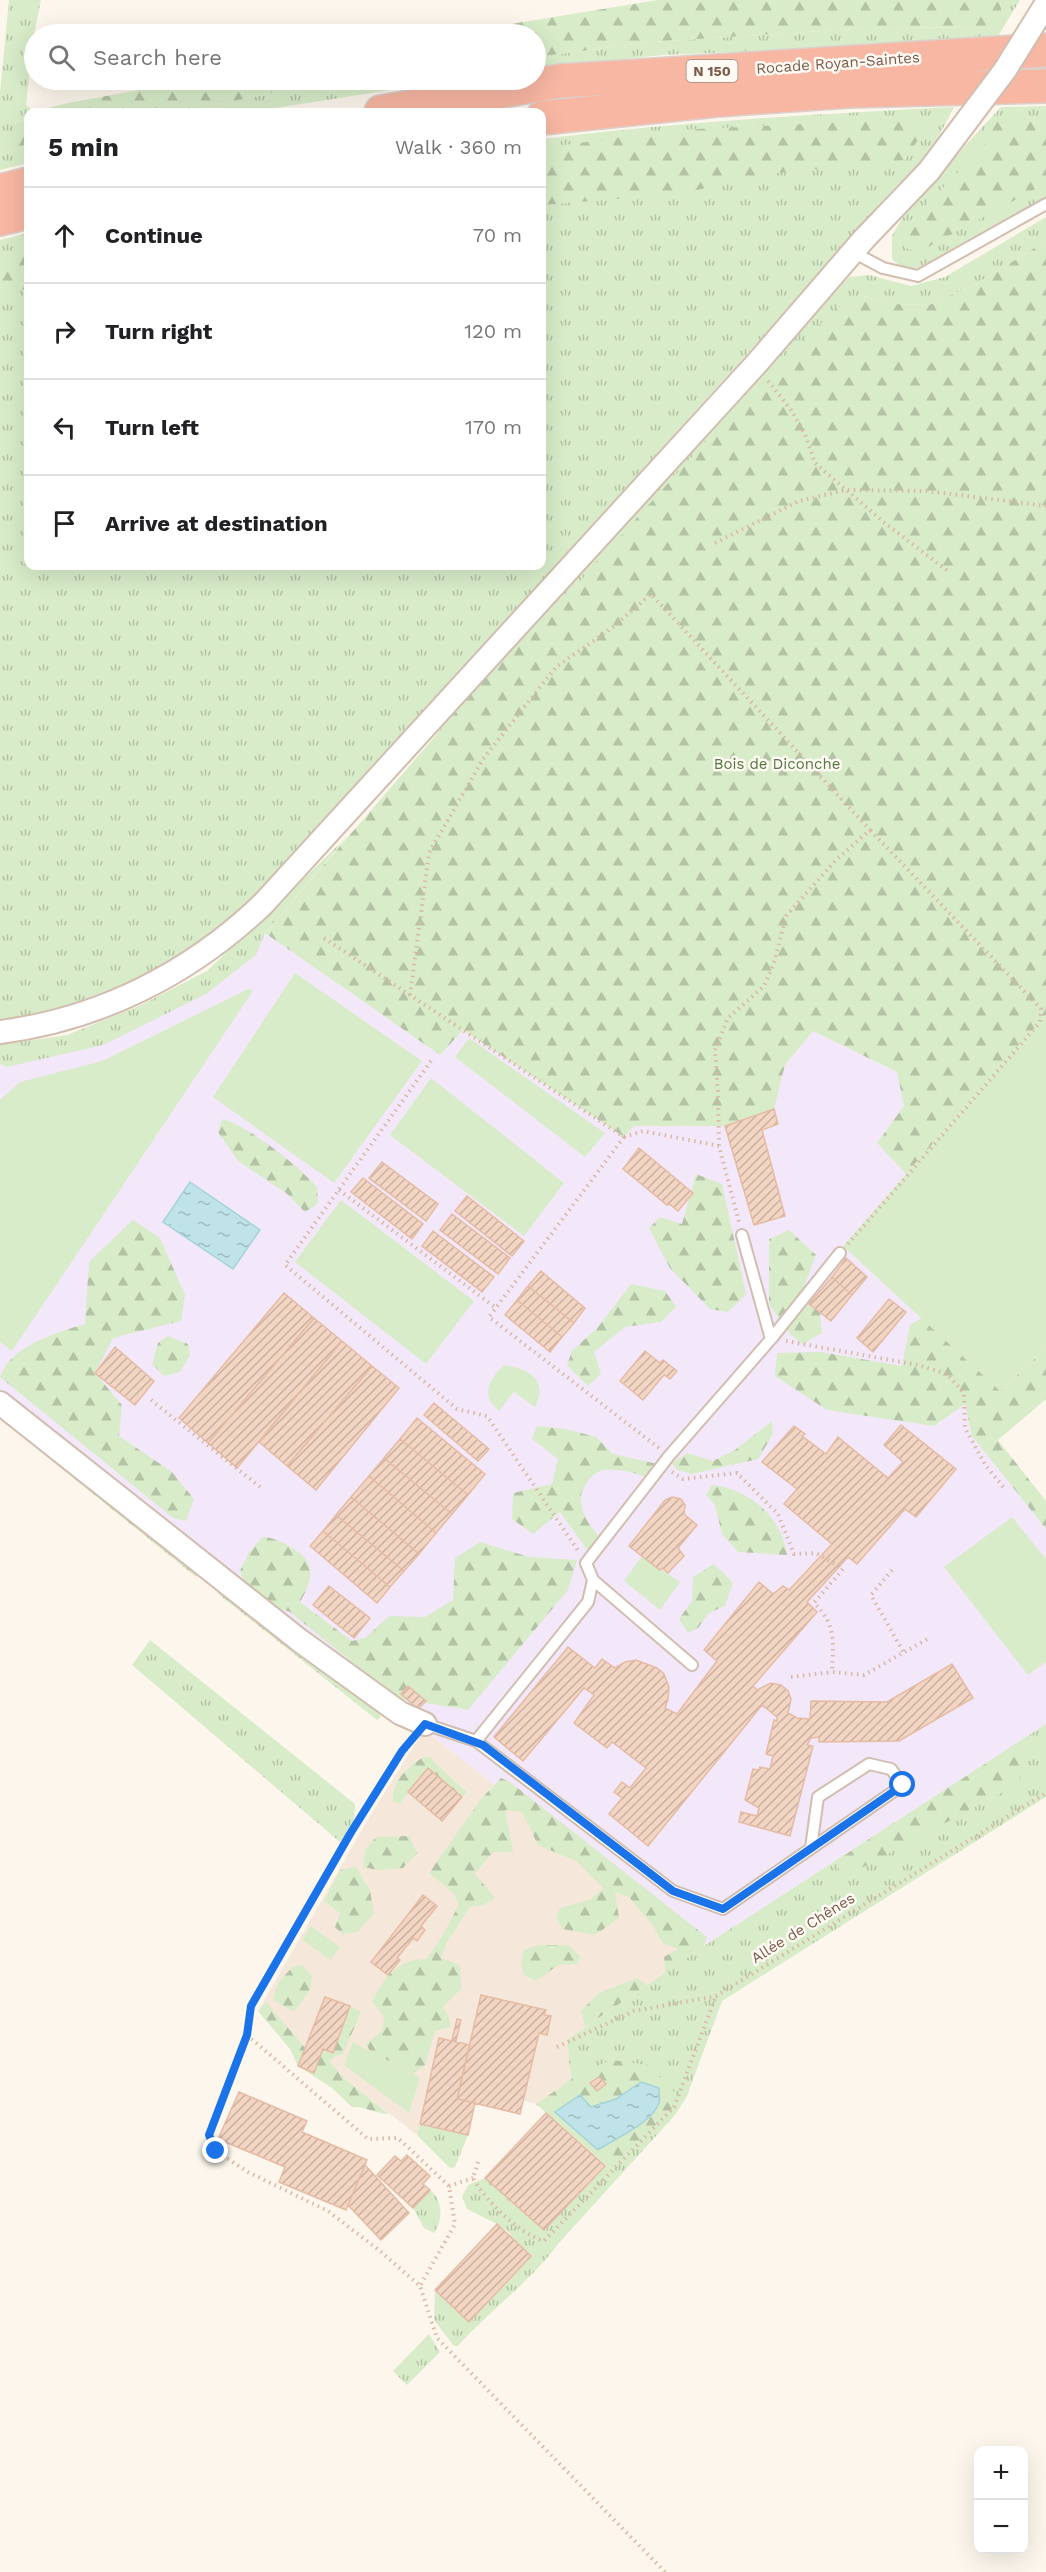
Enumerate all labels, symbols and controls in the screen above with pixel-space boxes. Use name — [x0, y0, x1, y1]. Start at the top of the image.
search box — [24, 24, 546, 90]
icon: search — [45, 41, 78, 74]
text: Search here — [93, 45, 222, 70]
street label: Rocade Royan-Saintes — [756, 48, 920, 78]
road number: N 150 — [686, 60, 738, 82]
text: 5 min — [48, 132, 119, 162]
text: Walk · 360 m — [395, 135, 522, 159]
icon: ahead — [48, 219, 81, 252]
text: Continue — [105, 223, 203, 248]
text: 70 m — [473, 223, 522, 247]
icon: right — [48, 315, 81, 348]
text: Turn right — [105, 319, 212, 344]
text: 120 m — [464, 319, 522, 343]
icon: left — [48, 411, 81, 444]
text: Turn left — [105, 415, 199, 440]
text: 170 m — [465, 415, 522, 439]
icon: arrive — [48, 507, 81, 540]
text: Arrive at destination — [105, 511, 328, 536]
park label: Bois de Diconche — [714, 755, 840, 773]
route start — [889, 1771, 915, 1797]
street label: Allée de Chênes — [748, 1889, 858, 1967]
route end — [202, 2137, 228, 2163]
map controls — [974, 2446, 1028, 2554]
button: + — [974, 2446, 1028, 2500]
button: − — [974, 2500, 1028, 2554]

